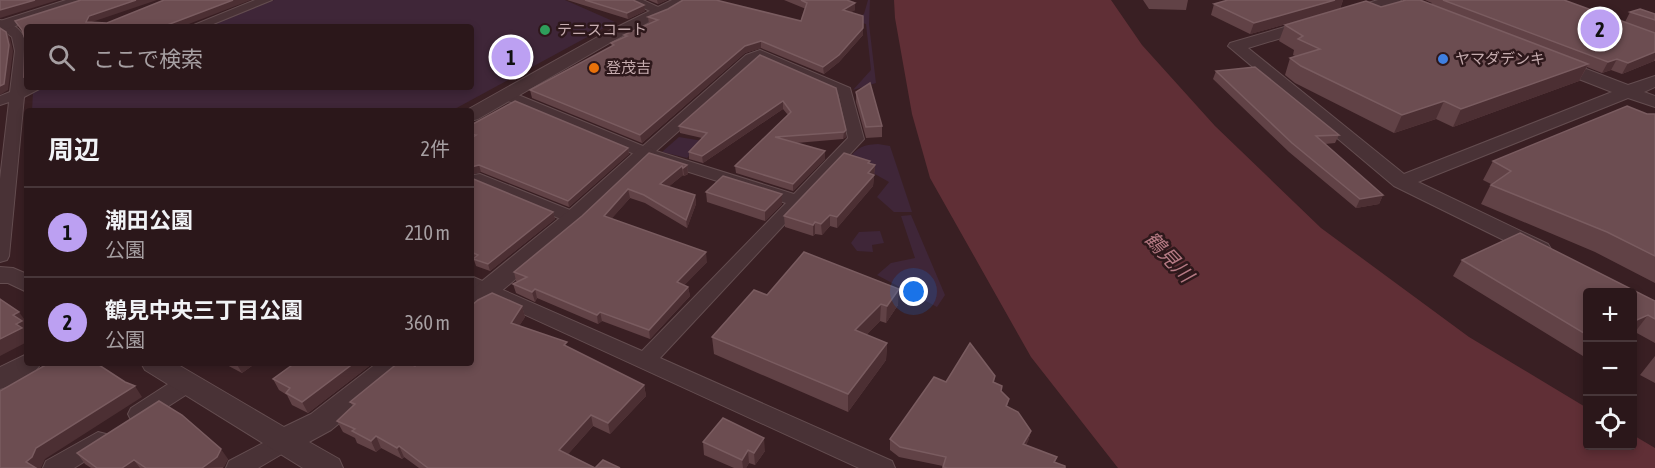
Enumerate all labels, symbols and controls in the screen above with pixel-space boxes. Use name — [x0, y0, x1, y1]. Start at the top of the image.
pin: 2 — [1580, 6, 1620, 51]
place label: テニスコート — [557, 21, 647, 38]
marker: テニスコート — [538, 23, 552, 37]
search box — [24, 24, 474, 90]
pin: 1 — [492, 34, 530, 80]
icon: search — [45, 41, 78, 74]
text: ここで検索 — [93, 46, 203, 72]
place label: ヤマダデンキ — [1455, 50, 1545, 67]
marker: ヤマダデンキ — [1436, 52, 1450, 66]
place label: 登茂吉 — [606, 59, 651, 76]
marker: 登茂吉 — [587, 61, 601, 75]
text: 周辺 — [48, 135, 100, 165]
text: 2件 — [421, 137, 450, 160]
text: 潮田公園 — [105, 207, 193, 233]
text: 1 — [63, 221, 72, 244]
text: 210 m — [405, 221, 450, 244]
water label: 鶴見川 — [1140, 227, 1200, 288]
text: 公園 — [105, 238, 145, 261]
your location — [899, 277, 928, 306]
map controls — [1583, 288, 1637, 450]
button: + — [1583, 288, 1637, 342]
text: 鶴見中央三丁目公園 — [105, 297, 303, 323]
text: 2 — [63, 311, 72, 334]
text: 360 m — [405, 311, 450, 334]
text: 公園 — [105, 328, 145, 351]
button: − — [1583, 342, 1637, 396]
button: locate — [1583, 396, 1637, 450]

